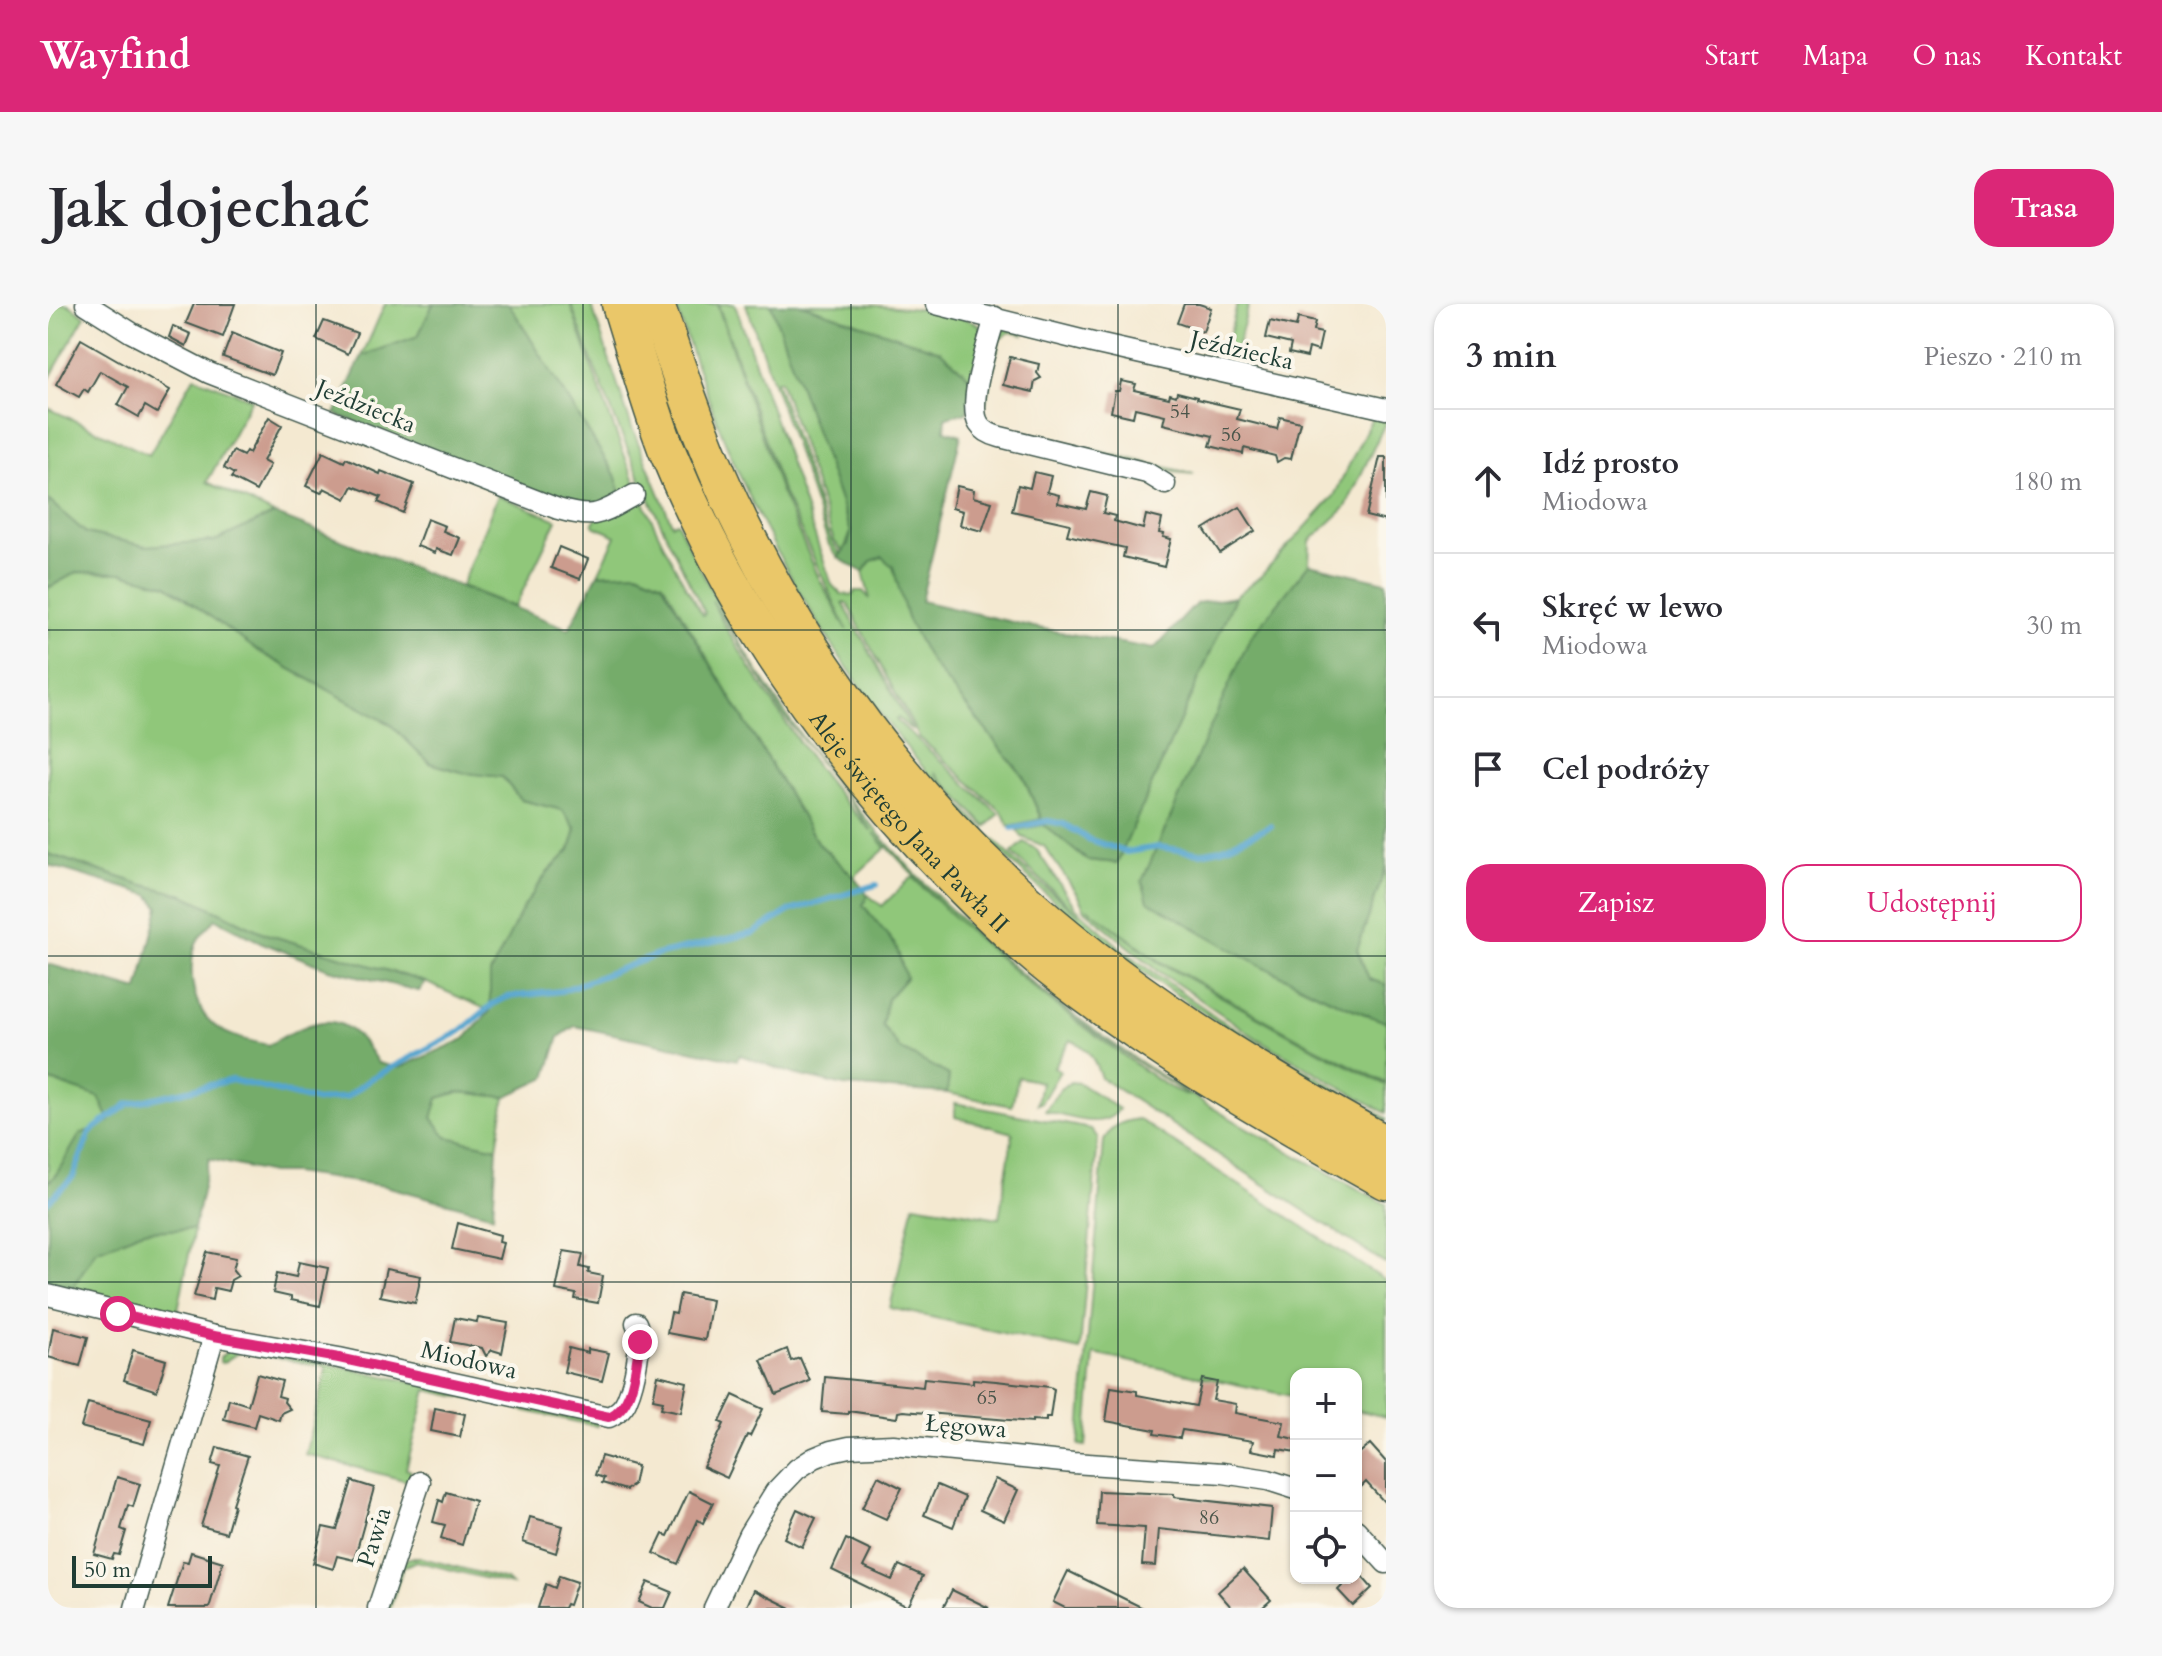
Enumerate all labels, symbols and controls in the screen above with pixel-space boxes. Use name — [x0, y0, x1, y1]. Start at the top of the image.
text: Wayfind — [40, 30, 190, 82]
text: Start — [1705, 37, 1759, 75]
text: Mapa — [1803, 37, 1868, 75]
text: O nas — [1912, 37, 1981, 75]
text: Kontakt — [2025, 37, 2122, 75]
button: Trasa — [1974, 169, 2114, 247]
text: Jak dojechać — [48, 171, 370, 246]
street label: Jeździecka — [1184, 322, 1297, 379]
text: 3 min — [1466, 333, 1557, 379]
text: Pieszo · 210 m — [1924, 339, 2082, 374]
street label: Jeździecka — [308, 370, 421, 442]
house number: 54 — [1170, 398, 1190, 425]
house number: 56 — [1221, 421, 1241, 448]
text: Idź prosto — [1542, 443, 1679, 484]
icon: ahead — [1466, 459, 1510, 503]
text: 180 m — [2013, 464, 2082, 499]
text: Miodowa — [1542, 484, 1648, 519]
text: Skręć w lewo — [1542, 587, 1723, 628]
icon: left — [1466, 603, 1510, 647]
text: 30 m — [2026, 608, 2082, 643]
text: Miodowa — [1542, 628, 1648, 663]
street label: Aleje świętego Jana Pawła II — [801, 704, 1016, 941]
icon: arrive — [1466, 747, 1510, 791]
text: Cel podróży — [1542, 749, 1710, 790]
button: Zapisz — [1466, 864, 1766, 942]
button: Udostępnij — [1782, 864, 2082, 942]
route start — [100, 1296, 136, 1332]
route end — [622, 1324, 658, 1360]
street label: Miodowa — [418, 1333, 521, 1388]
map controls — [1290, 1368, 1362, 1584]
button: + — [1290, 1368, 1362, 1440]
house number: 65 — [977, 1384, 997, 1411]
street label: Łęgowa — [924, 1407, 1009, 1447]
button: − — [1290, 1440, 1362, 1512]
street label: Pawia — [349, 1502, 400, 1571]
house number: 86 — [1199, 1504, 1219, 1531]
button: locate — [1290, 1512, 1362, 1584]
scale bar — [72, 1552, 212, 1588]
text: 50 m — [84, 1555, 131, 1585]

